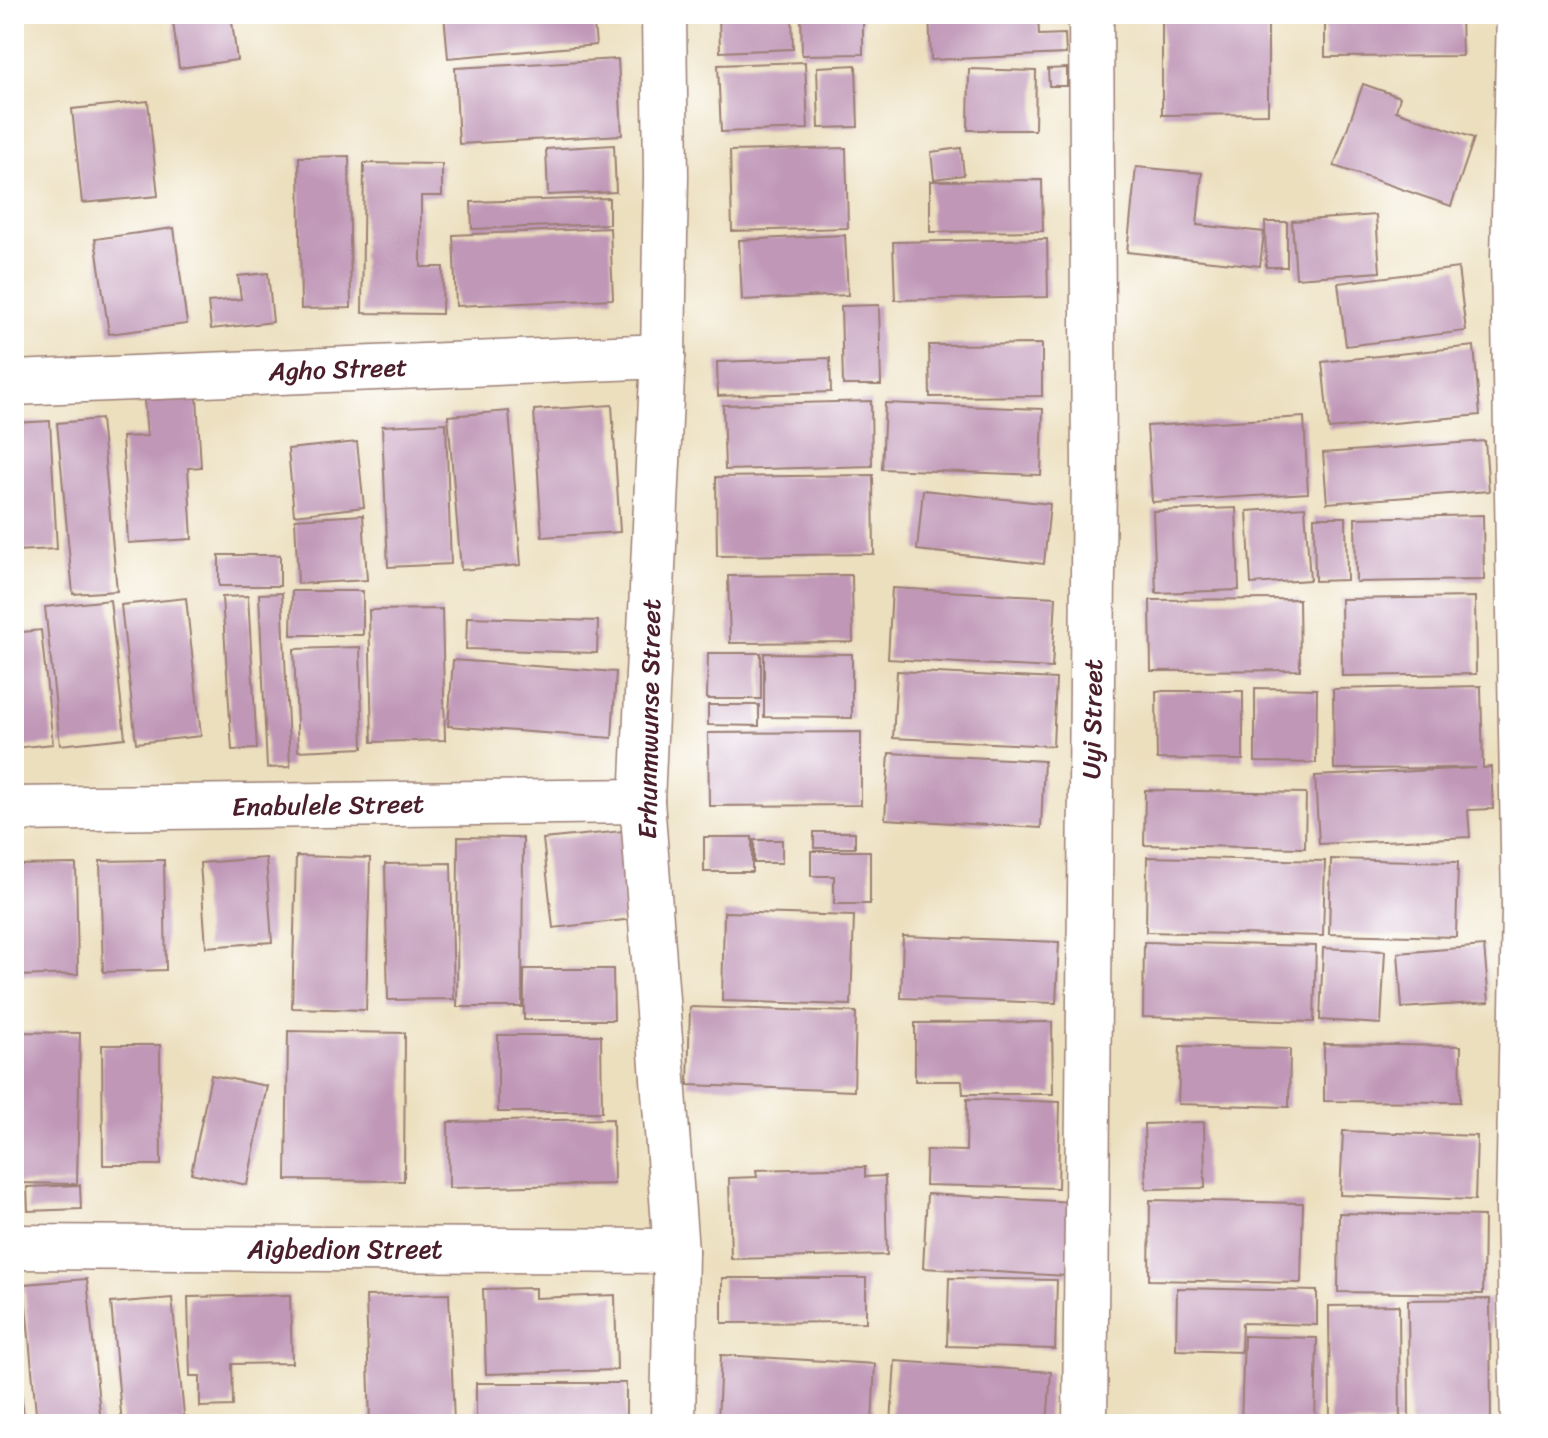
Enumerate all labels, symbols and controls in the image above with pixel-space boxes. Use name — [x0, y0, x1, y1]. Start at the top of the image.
street label: Agho Street — [267, 344, 408, 394]
street label: Erhunmwunse Street — [624, 598, 674, 840]
street label: Uyi Street — [1068, 658, 1116, 780]
street label: Enabulele Street — [231, 780, 425, 830]
street label: Aigbedion Street — [246, 1226, 443, 1272]

